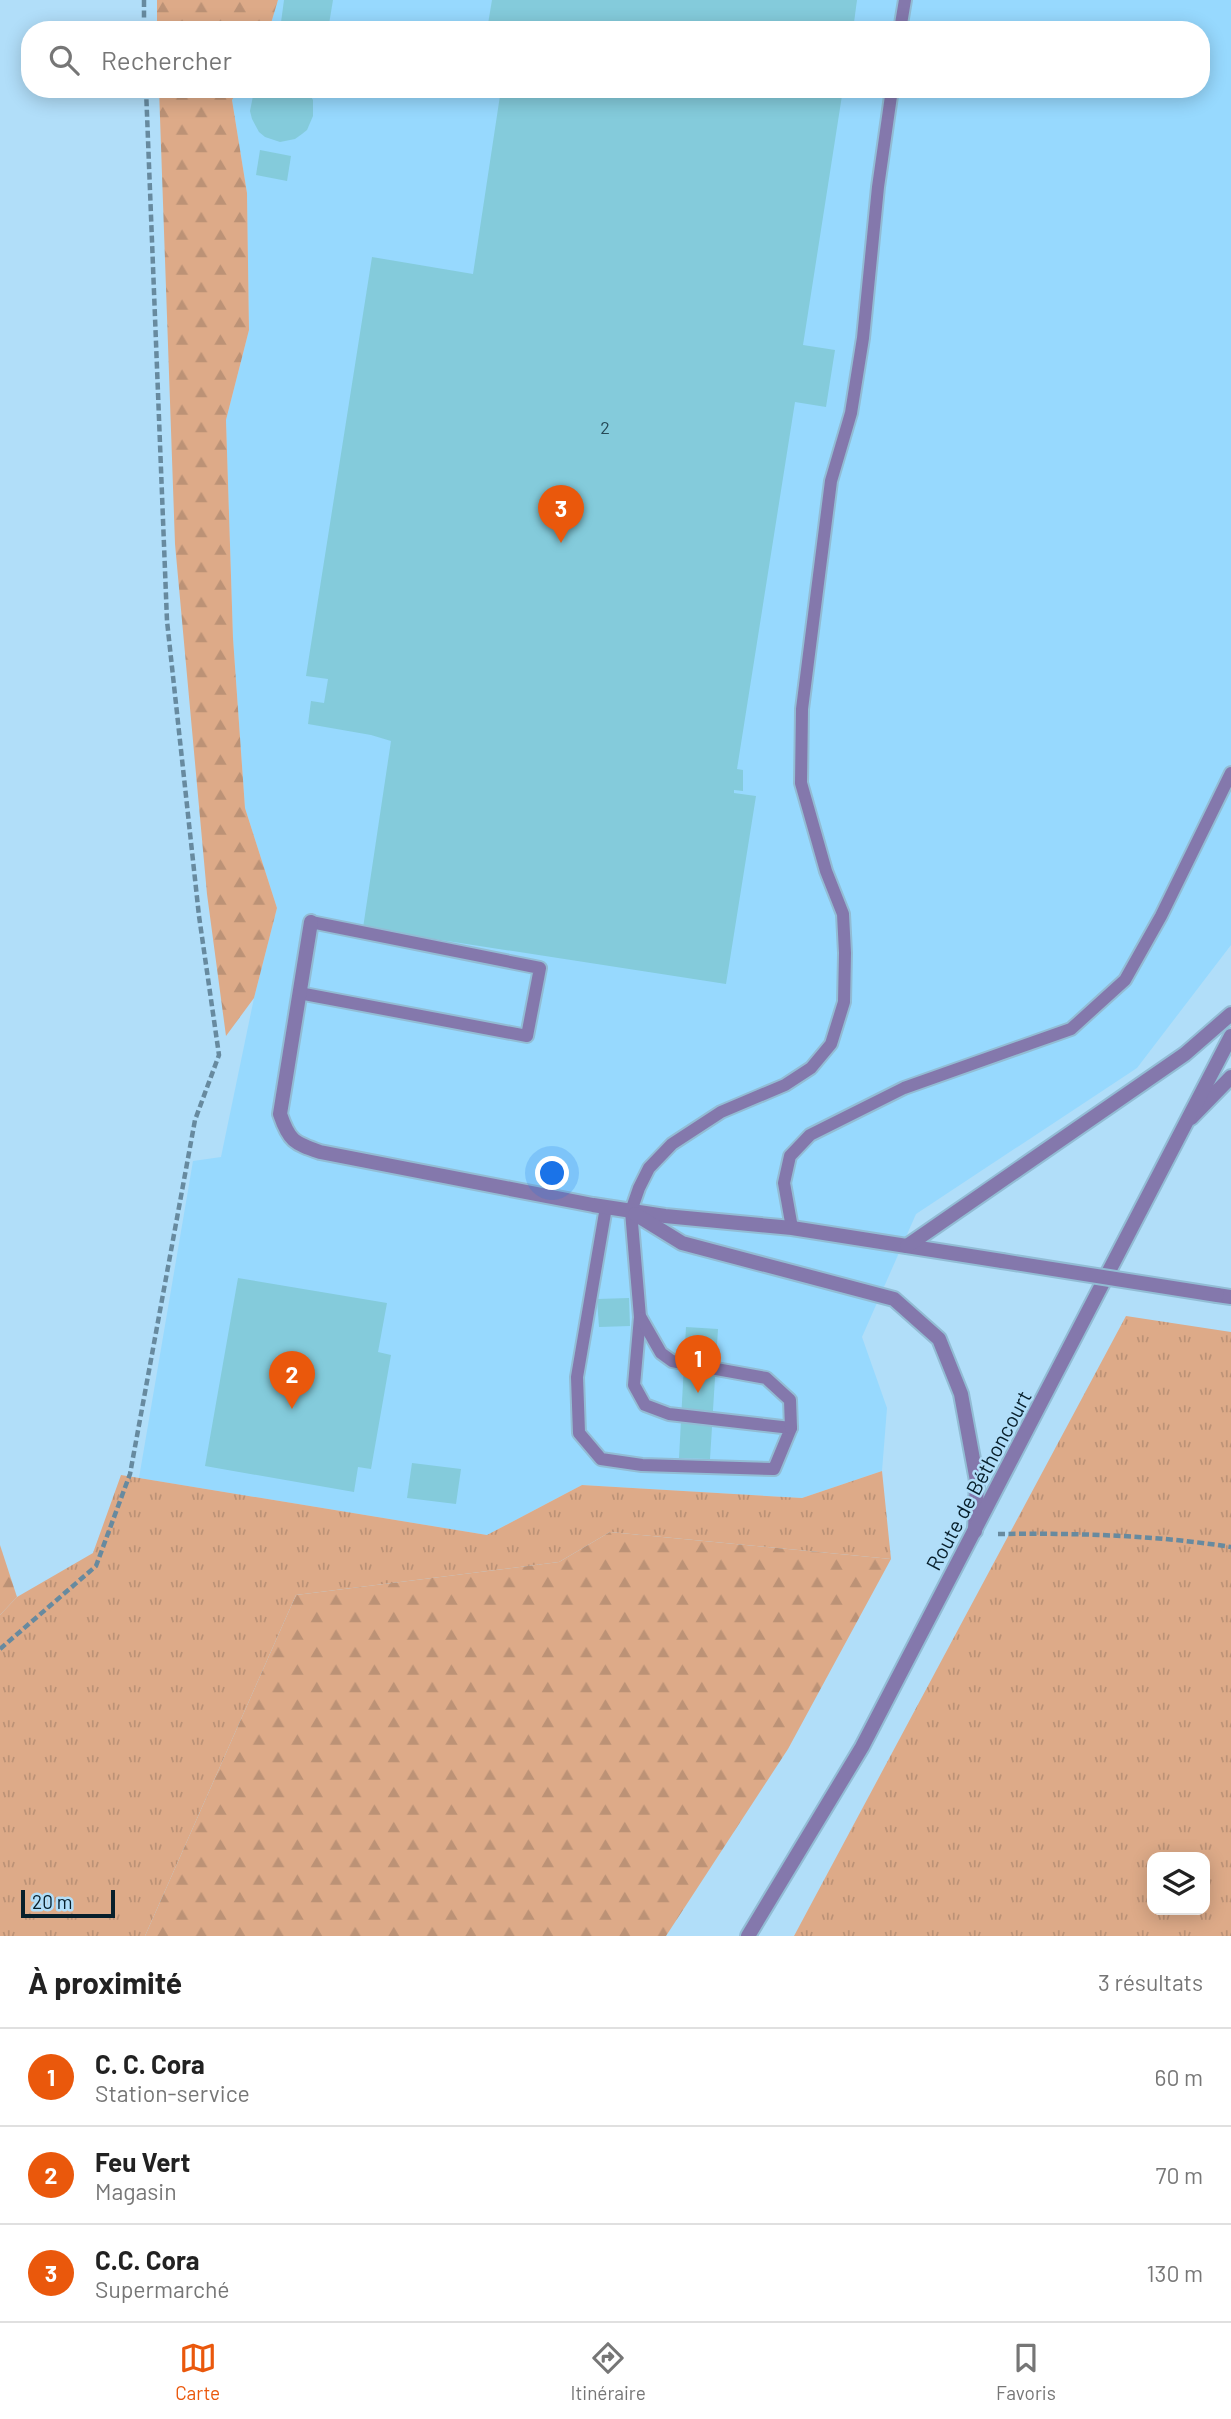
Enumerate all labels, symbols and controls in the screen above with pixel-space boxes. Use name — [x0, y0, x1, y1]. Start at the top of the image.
search box — [21, 21, 1210, 98]
icon: search — [45, 41, 83, 79]
text: Rechercher — [101, 44, 232, 75]
house number: 2 — [600, 416, 610, 438]
pin: 3 — [538, 485, 584, 543]
your location — [535, 1156, 569, 1190]
pin: 1 — [675, 1335, 721, 1393]
pin: 2 — [269, 1351, 315, 1409]
street label: Route de Béthoncourt — [920, 1386, 1036, 1574]
map controls — [1147, 1852, 1210, 1915]
button: layers — [1147, 1852, 1210, 1915]
scale bar — [21, 1887, 116, 1919]
text: 20 m — [32, 1890, 72, 1913]
text: À proximité — [28, 1964, 182, 2000]
text: 3 résultats — [1098, 1968, 1203, 1996]
text: C. C. Cora — [95, 2048, 205, 2079]
text: 1 — [47, 2063, 55, 2091]
text: 60 m — [1155, 2063, 1203, 2091]
text: Station-service — [95, 2079, 250, 2107]
text: Feu Vert — [95, 2146, 190, 2177]
text: 2 — [45, 2161, 57, 2189]
text: 70 m — [1156, 2161, 1203, 2189]
text: Magasin — [95, 2177, 177, 2205]
text: C.C. Cora — [95, 2244, 200, 2275]
text: 3 — [45, 2259, 57, 2287]
text: 130 m — [1146, 2259, 1203, 2287]
text: Supermarché — [95, 2275, 229, 2303]
tab: Carte — [175, 2339, 220, 2404]
tab: Itinéraire — [570, 2339, 646, 2404]
tab: Favoris — [996, 2339, 1056, 2404]

